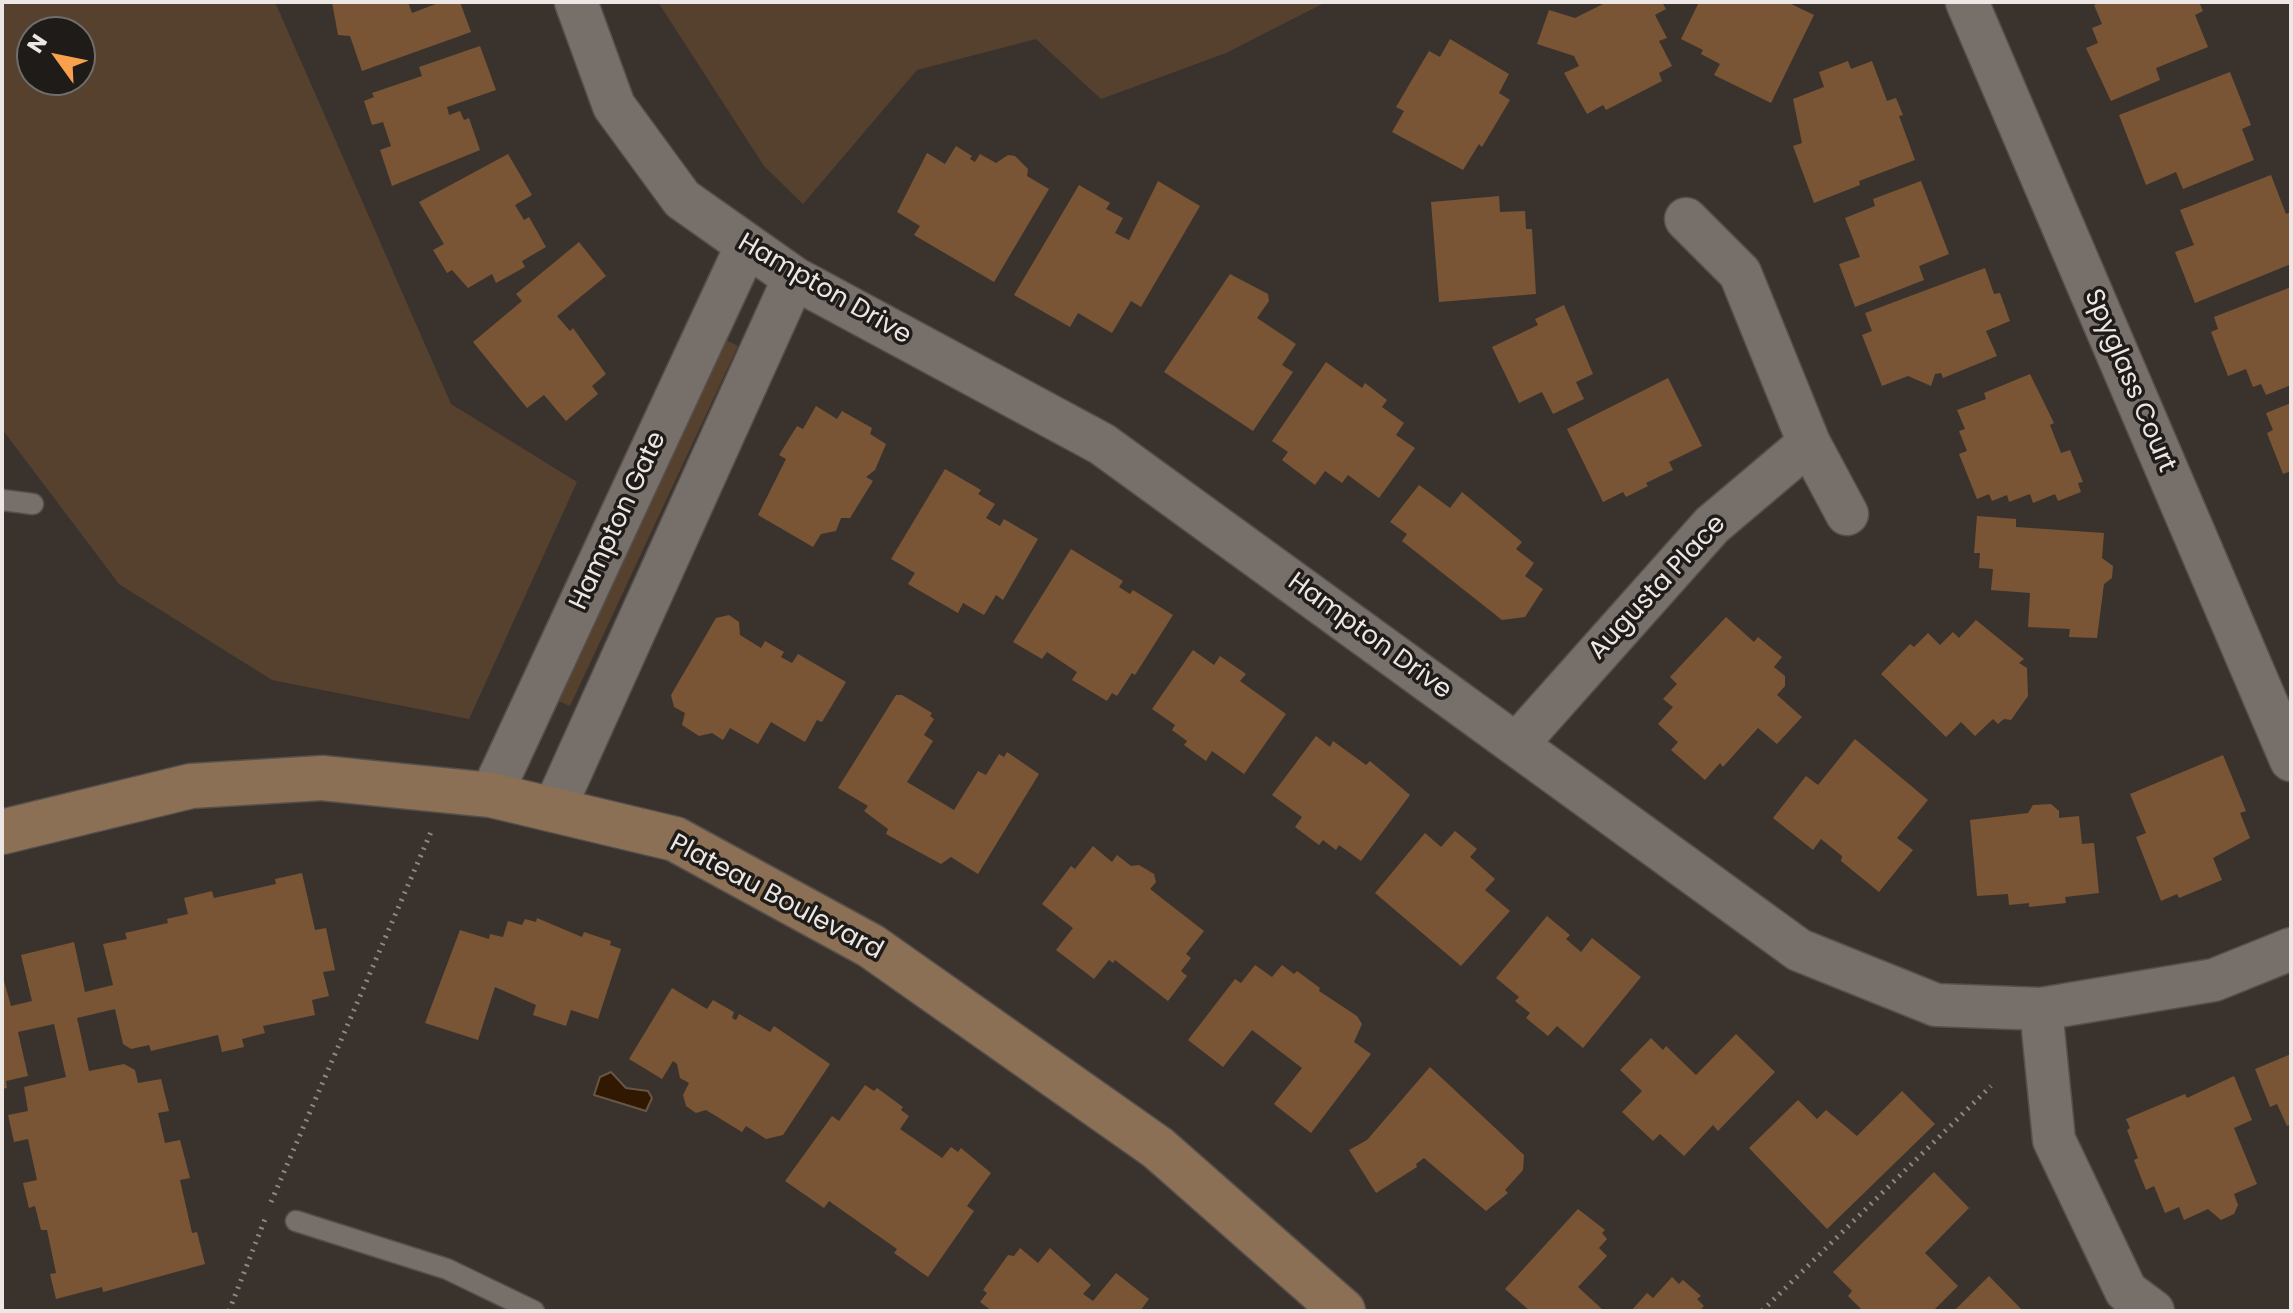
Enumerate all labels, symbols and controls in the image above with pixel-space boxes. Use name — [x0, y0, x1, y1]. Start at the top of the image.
north arrow — [16, 16, 96, 96]
text: N — [20, 28, 55, 59]
street label: Hampton Drive — [732, 228, 916, 352]
street label: Spyglass Court — [2076, 285, 2182, 477]
street label: Hampton Gate — [564, 427, 674, 615]
street label: Augusta Place — [1583, 509, 1733, 667]
street label: Hampton Drive — [1281, 567, 1457, 707]
street label: Plateau Boulevard — [664, 829, 888, 967]

